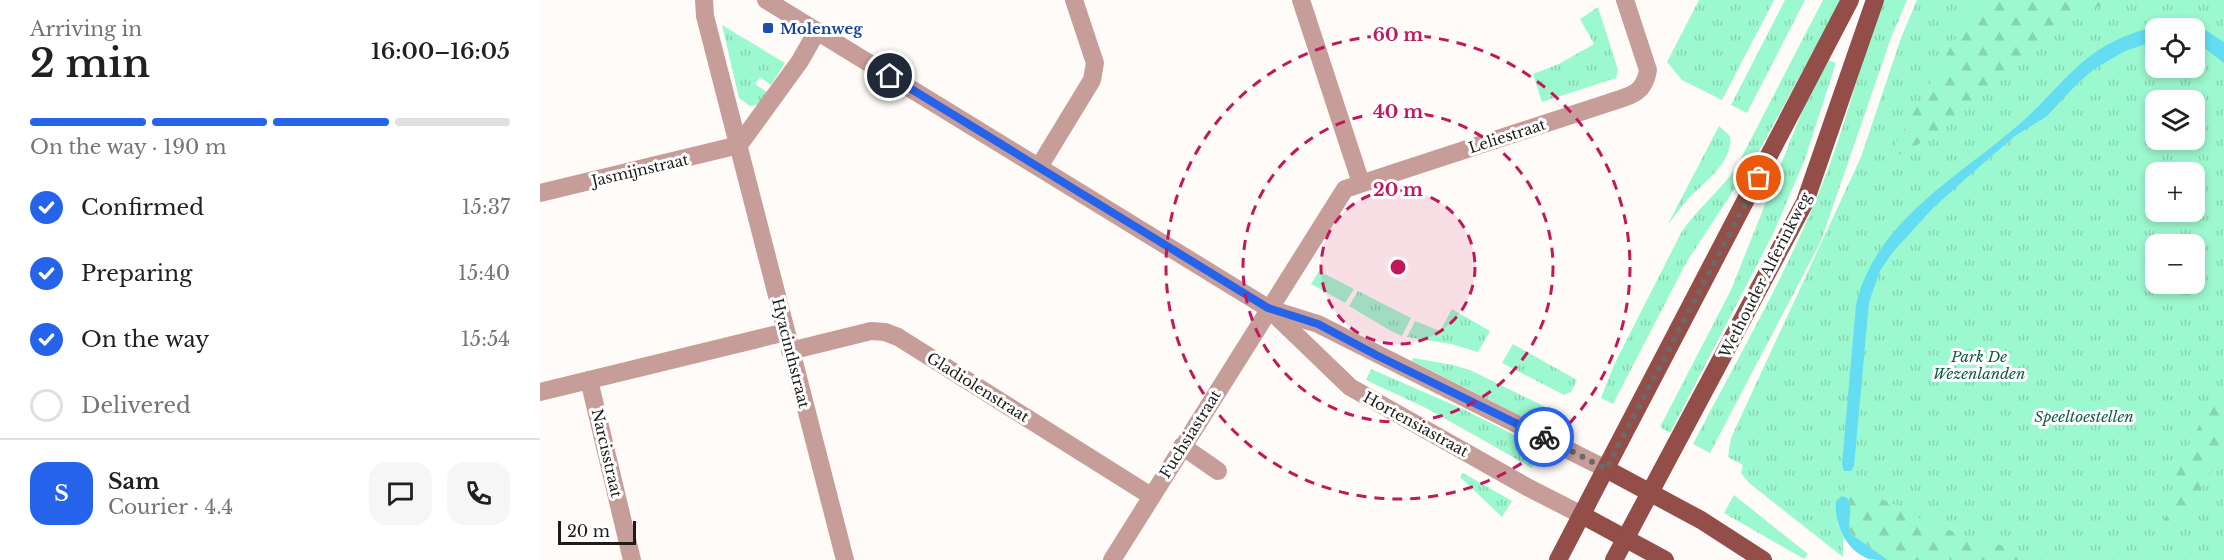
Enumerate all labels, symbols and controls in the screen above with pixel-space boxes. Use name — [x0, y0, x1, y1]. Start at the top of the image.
text: Arriving in — [30, 17, 142, 41]
map controls — [2145, 18, 2205, 294]
button: locate — [2145, 18, 2205, 78]
place label: Molenweg — [780, 19, 863, 38]
marker: Molenweg — [761, 21, 775, 35]
text: 60 m — [1373, 24, 1423, 46]
text: 16:00–16:05 — [371, 38, 510, 65]
text: 2 min — [30, 39, 150, 88]
pin — [864, 50, 915, 101]
icon: home — [873, 59, 906, 92]
button: layers — [2145, 90, 2205, 150]
text: 40 m — [1373, 101, 1423, 123]
street label: Leliestraat — [1466, 115, 1548, 157]
text: On the way · 190 m — [30, 135, 227, 159]
street label: Jasmijnstraat — [588, 150, 690, 191]
pin — [1733, 152, 1784, 203]
icon: bag — [1742, 161, 1775, 194]
button: + — [2145, 162, 2205, 222]
text: 20 m — [1373, 179, 1423, 201]
street label: Wethouder Alferinkweg — [1715, 188, 1815, 362]
icon: check — [30, 191, 63, 224]
text: Confirmed — [81, 194, 204, 221]
text: 15:37 — [462, 195, 510, 219]
button: − — [2145, 234, 2205, 294]
icon: check — [30, 257, 63, 290]
centre of rings — [1388, 257, 1408, 277]
text: Preparing — [81, 260, 192, 287]
text: 15:40 — [458, 261, 510, 285]
street label: Hyacinthstraat — [768, 296, 814, 410]
icon: check — [30, 323, 63, 356]
text: On the way — [81, 326, 209, 353]
text: 15:54 — [461, 327, 510, 351]
park label: Park De Wezenlanden — [1933, 347, 2025, 383]
street label: Gladiolenstraat — [923, 348, 1033, 426]
street label: Fuchsiastraat — [1155, 386, 1225, 482]
street label: Hortensiastraat — [1360, 387, 1472, 461]
text: Delivered — [81, 392, 191, 419]
street label: Narcisstraat — [588, 407, 626, 499]
courier — [1514, 407, 1574, 467]
park label: Speeltoestellen — [2034, 407, 2134, 426]
icon: bike — [1528, 421, 1561, 454]
button: chat — [369, 462, 432, 525]
button: phone — [447, 462, 510, 525]
text: Sam — [108, 468, 160, 495]
text: S — [54, 480, 69, 507]
text: Courier · 4.4 — [108, 495, 233, 519]
scale bar — [558, 518, 636, 546]
text: 20 m — [567, 521, 610, 541]

